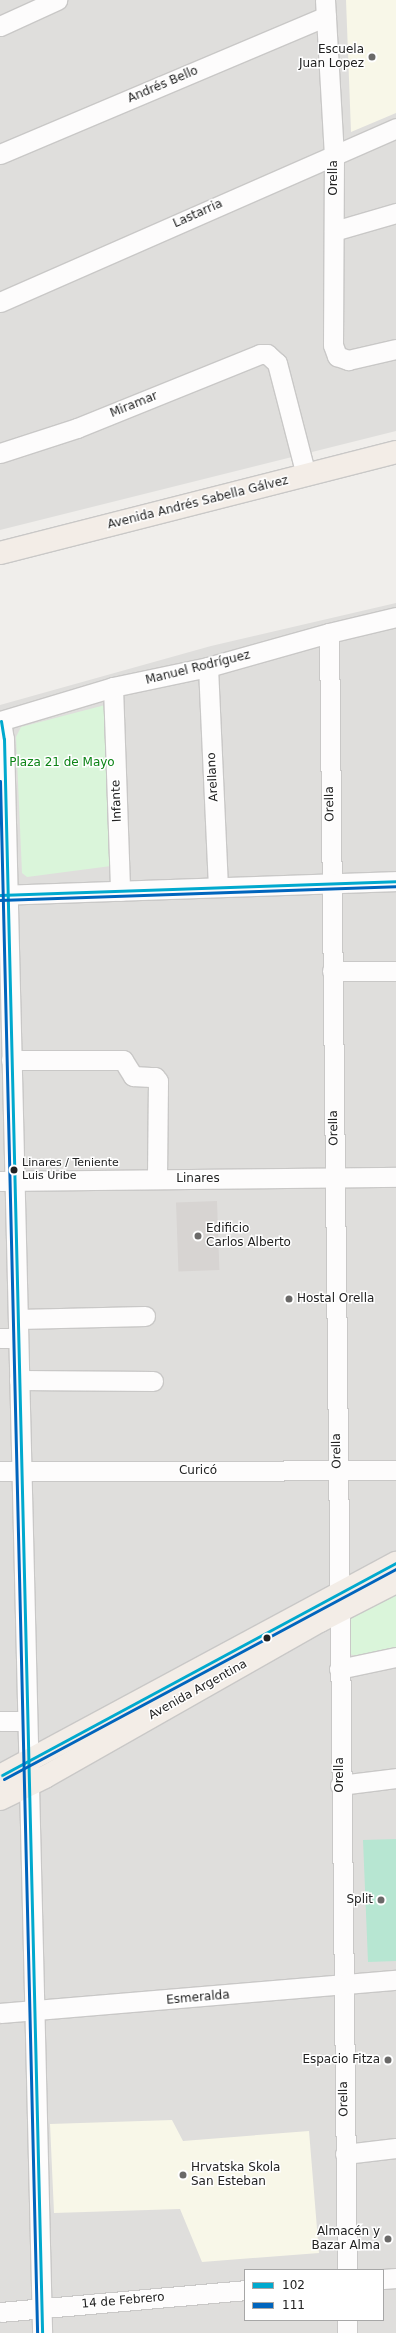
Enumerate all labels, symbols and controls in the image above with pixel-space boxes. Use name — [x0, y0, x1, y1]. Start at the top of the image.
place label: Escuela Juan Lopez — [299, 43, 364, 71]
marker: Escuela Juan Lopez — [367, 52, 377, 62]
street label: Andrés Bello — [126, 64, 200, 106]
street label: Orella — [327, 160, 341, 196]
street label: Lastarria — [171, 197, 225, 231]
street label: Miramar — [108, 389, 160, 421]
street label: Avenida Andrés Sabella Gálvez — [106, 474, 290, 532]
street label: Manuel Rodríguez — [144, 648, 252, 688]
street label: Arellano — [205, 752, 221, 802]
park label: Plaza 21 de Mayo — [9, 756, 115, 770]
street label: Infante — [109, 780, 125, 822]
street label: Orella — [322, 786, 338, 822]
street label: Orella — [326, 1110, 342, 1146]
place label: Linares / Teniente Luis Uribe — [22, 1157, 119, 1183]
marker: Linares / Teniente Luis Uribe — [9, 1165, 19, 1175]
street label: Linares — [176, 1172, 220, 1186]
place label: Edificio Carlos Alberto — [206, 1222, 291, 1250]
marker: Edificio Carlos Alberto — [193, 1231, 203, 1241]
place label: Hostal Orella — [297, 1292, 374, 1306]
marker: Hostal Orella — [284, 1294, 294, 1304]
street label: Orella — [329, 1433, 345, 1469]
street label: Curicó — [179, 1464, 217, 1478]
unlabelled marker — [262, 1633, 272, 1643]
street label: Avenida Argentina — [146, 1657, 250, 1723]
street label: Orella — [333, 1757, 347, 1793]
place label: Split — [346, 1893, 373, 1907]
marker: Split — [376, 1895, 386, 1905]
street label: Esmeralda — [166, 1988, 230, 2008]
place label: Espacio Fitza — [302, 2053, 380, 2067]
marker: Espacio Fitza — [383, 2055, 393, 2065]
street label: Orella — [336, 2081, 352, 2117]
place label: Hrvatska Skola San Esteban — [191, 2161, 280, 2189]
marker: Hrvatska Skola San Esteban — [178, 2170, 188, 2180]
place label: Almacén y Bazar Alma — [311, 2225, 380, 2253]
marker: Almacén y Bazar Alma — [383, 2234, 393, 2244]
legend — [244, 2269, 384, 2321]
text: 102 — [282, 2278, 305, 2292]
street label: 14 de Febrero — [81, 2290, 165, 2312]
text: 111 — [282, 2298, 305, 2312]

